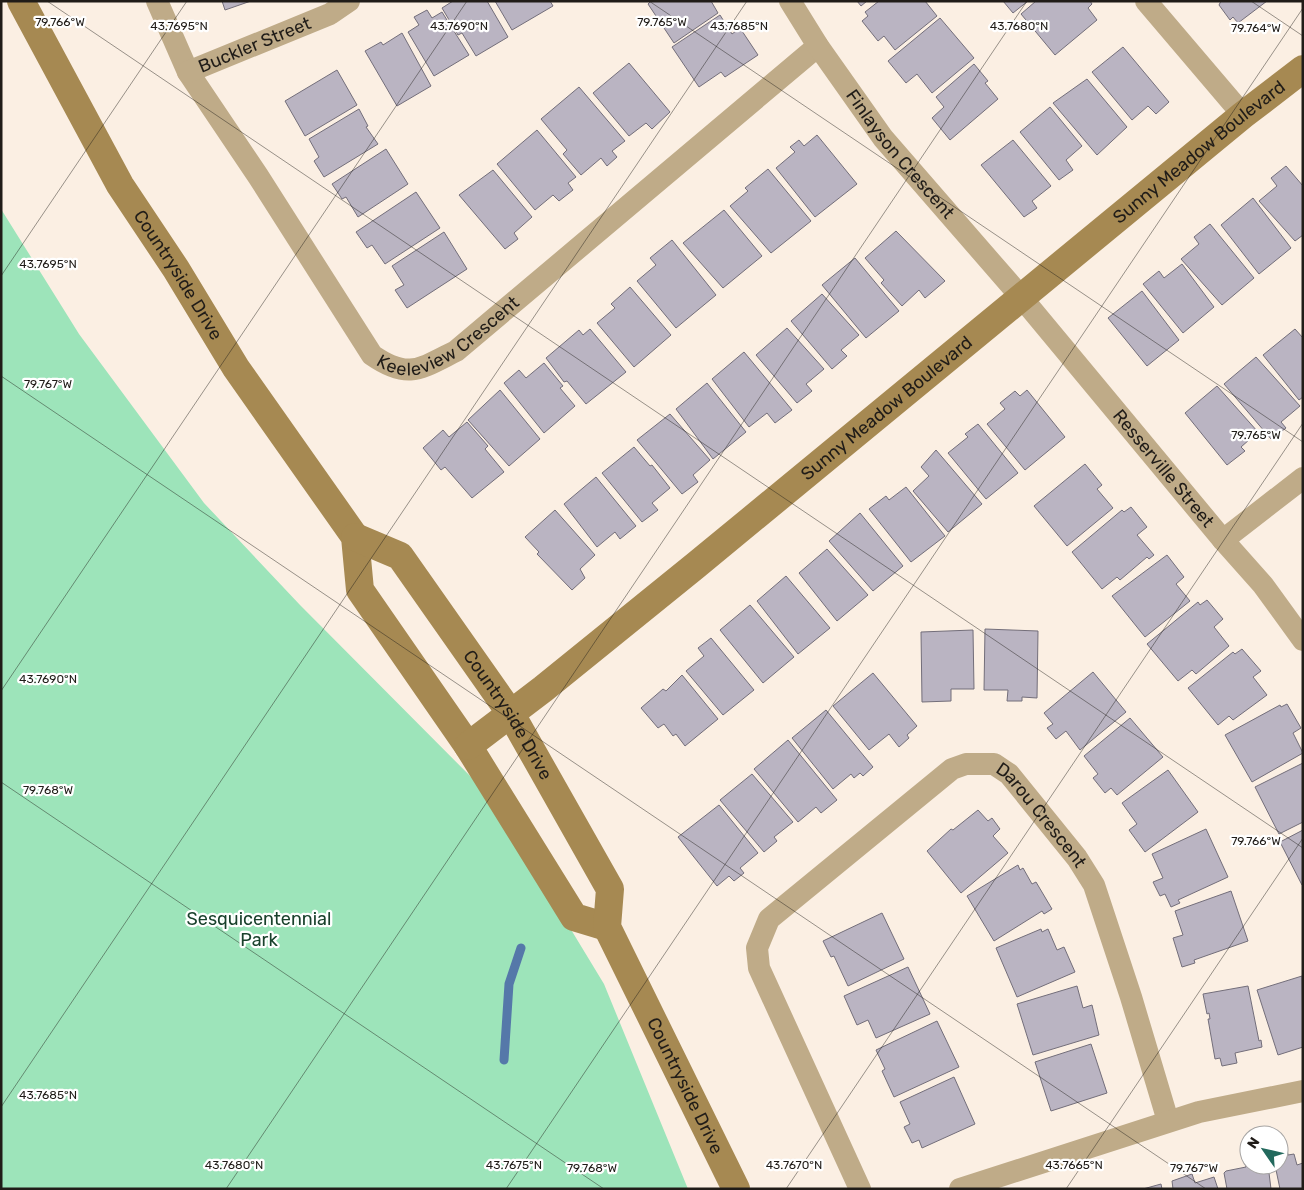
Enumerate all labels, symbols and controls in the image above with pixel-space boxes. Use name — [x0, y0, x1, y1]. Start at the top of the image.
street label: Buckler Street — [195, 12, 314, 78]
text: 79.766°W — [35, 15, 85, 29]
text: 79.765°W — [637, 15, 687, 29]
text: 43.7695°N — [150, 19, 208, 33]
text: 43.7690°N — [430, 19, 488, 33]
text: 43.7685°N — [710, 19, 768, 33]
text: 43.7680°N — [990, 19, 1048, 33]
text: 79.764°W — [1231, 21, 1281, 35]
street label: Sunny Meadow Boulevard — [1108, 76, 1290, 228]
street label: Finlayson Crescent — [841, 85, 959, 223]
street label: Countryside Drive — [129, 206, 227, 344]
text: 43.7695°N — [19, 257, 77, 271]
street label: Keeleview Crescent — [373, 292, 524, 381]
street label: Sunny Meadow Boulevard — [797, 331, 977, 485]
text: 79.767°W — [24, 377, 73, 391]
street label: Resserville Street — [1108, 405, 1219, 532]
text: 79.765°W — [1231, 428, 1281, 442]
street label: Countryside Drive — [458, 646, 557, 784]
text: 43.7690°N — [19, 672, 77, 686]
street label: Darou Crescent — [992, 758, 1091, 872]
text: 79.768°W — [23, 783, 73, 797]
text: 79.766°W — [1231, 834, 1281, 848]
park label: Sesquicentennial Park — [187, 908, 331, 951]
street label: Countryside Drive — [642, 1014, 728, 1158]
text: 43.7685°N — [19, 1088, 77, 1102]
north arrow — [1239, 1125, 1289, 1175]
text: N — [1244, 1134, 1264, 1152]
text: 43.7680°N — [205, 1158, 263, 1172]
text: 43.7675°N — [486, 1158, 542, 1172]
text: 43.7670°N — [766, 1158, 822, 1172]
text: 43.7665°N — [1045, 1158, 1103, 1172]
text: 79.768°W — [567, 1161, 617, 1175]
text: 79.767°W — [1170, 1161, 1219, 1175]

